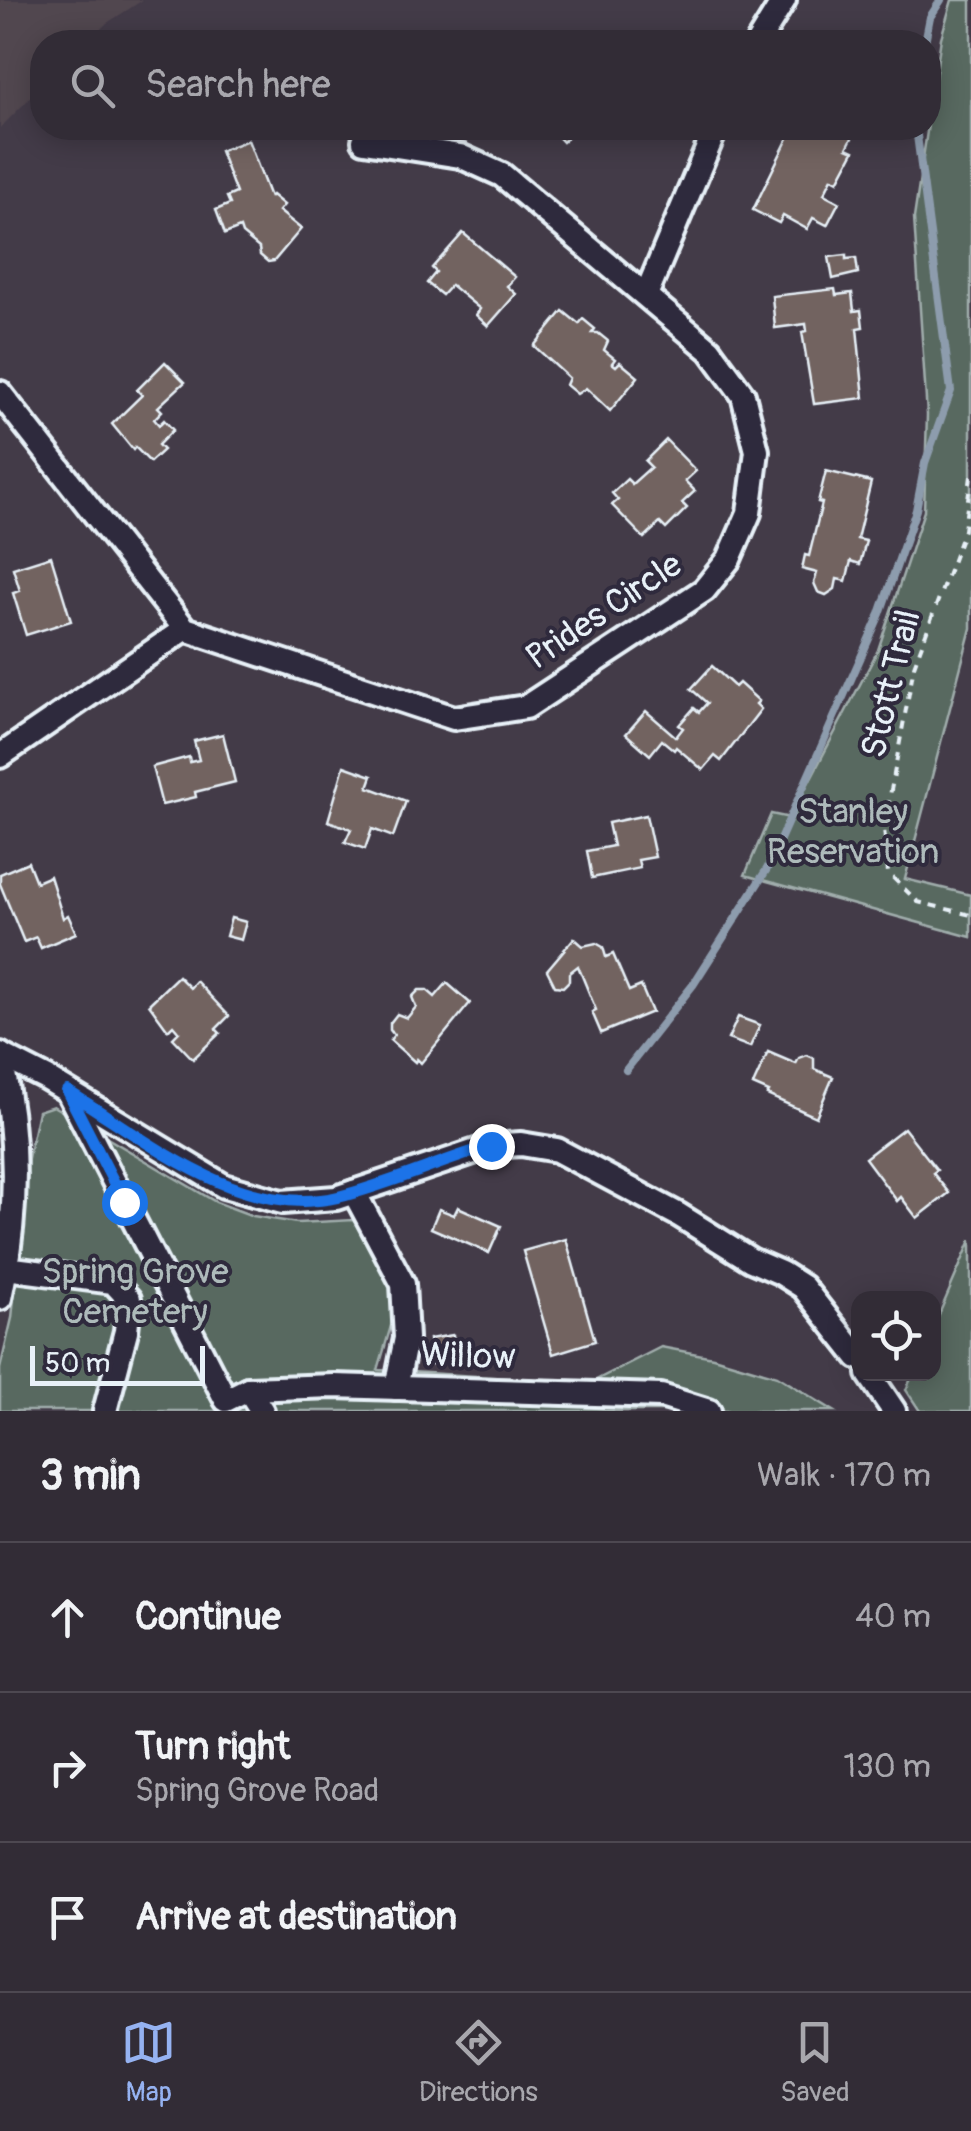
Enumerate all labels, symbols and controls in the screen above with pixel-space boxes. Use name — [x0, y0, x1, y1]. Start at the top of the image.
search box — [30, 30, 941, 140]
icon: search — [65, 58, 120, 113]
text: Search here — [145, 61, 331, 109]
street label: Prides Circle — [517, 543, 691, 679]
street label: Stott Trail — [851, 606, 931, 762]
park label: Stanley Reservation — [767, 790, 939, 874]
route end — [469, 1124, 515, 1170]
route start — [102, 1180, 148, 1226]
park label: Spring Grove Cemetery — [41, 1250, 229, 1334]
map controls — [851, 1291, 941, 1381]
button: locate — [851, 1291, 941, 1381]
street label: Willow — [420, 1332, 517, 1380]
scale bar — [30, 1341, 205, 1386]
text: 50 m — [45, 1346, 110, 1381]
text: 3 min — [40, 1450, 141, 1502]
text: Walk · 170 m — [757, 1456, 931, 1496]
icon: ahead — [40, 1590, 95, 1645]
text: Continue — [135, 1593, 281, 1641]
text: 40 m — [855, 1597, 931, 1637]
text: Turn right — [135, 1723, 290, 1771]
icon: right — [40, 1740, 95, 1795]
text: 130 m — [843, 1747, 931, 1787]
text: Spring Grove Road — [135, 1771, 379, 1811]
icon: arrive — [40, 1890, 95, 1945]
text: Arrive at destination — [135, 1893, 457, 1941]
tab: Map — [121, 2015, 176, 2110]
tab: Directions — [419, 2015, 538, 2110]
tab: Saved — [780, 2015, 850, 2110]

